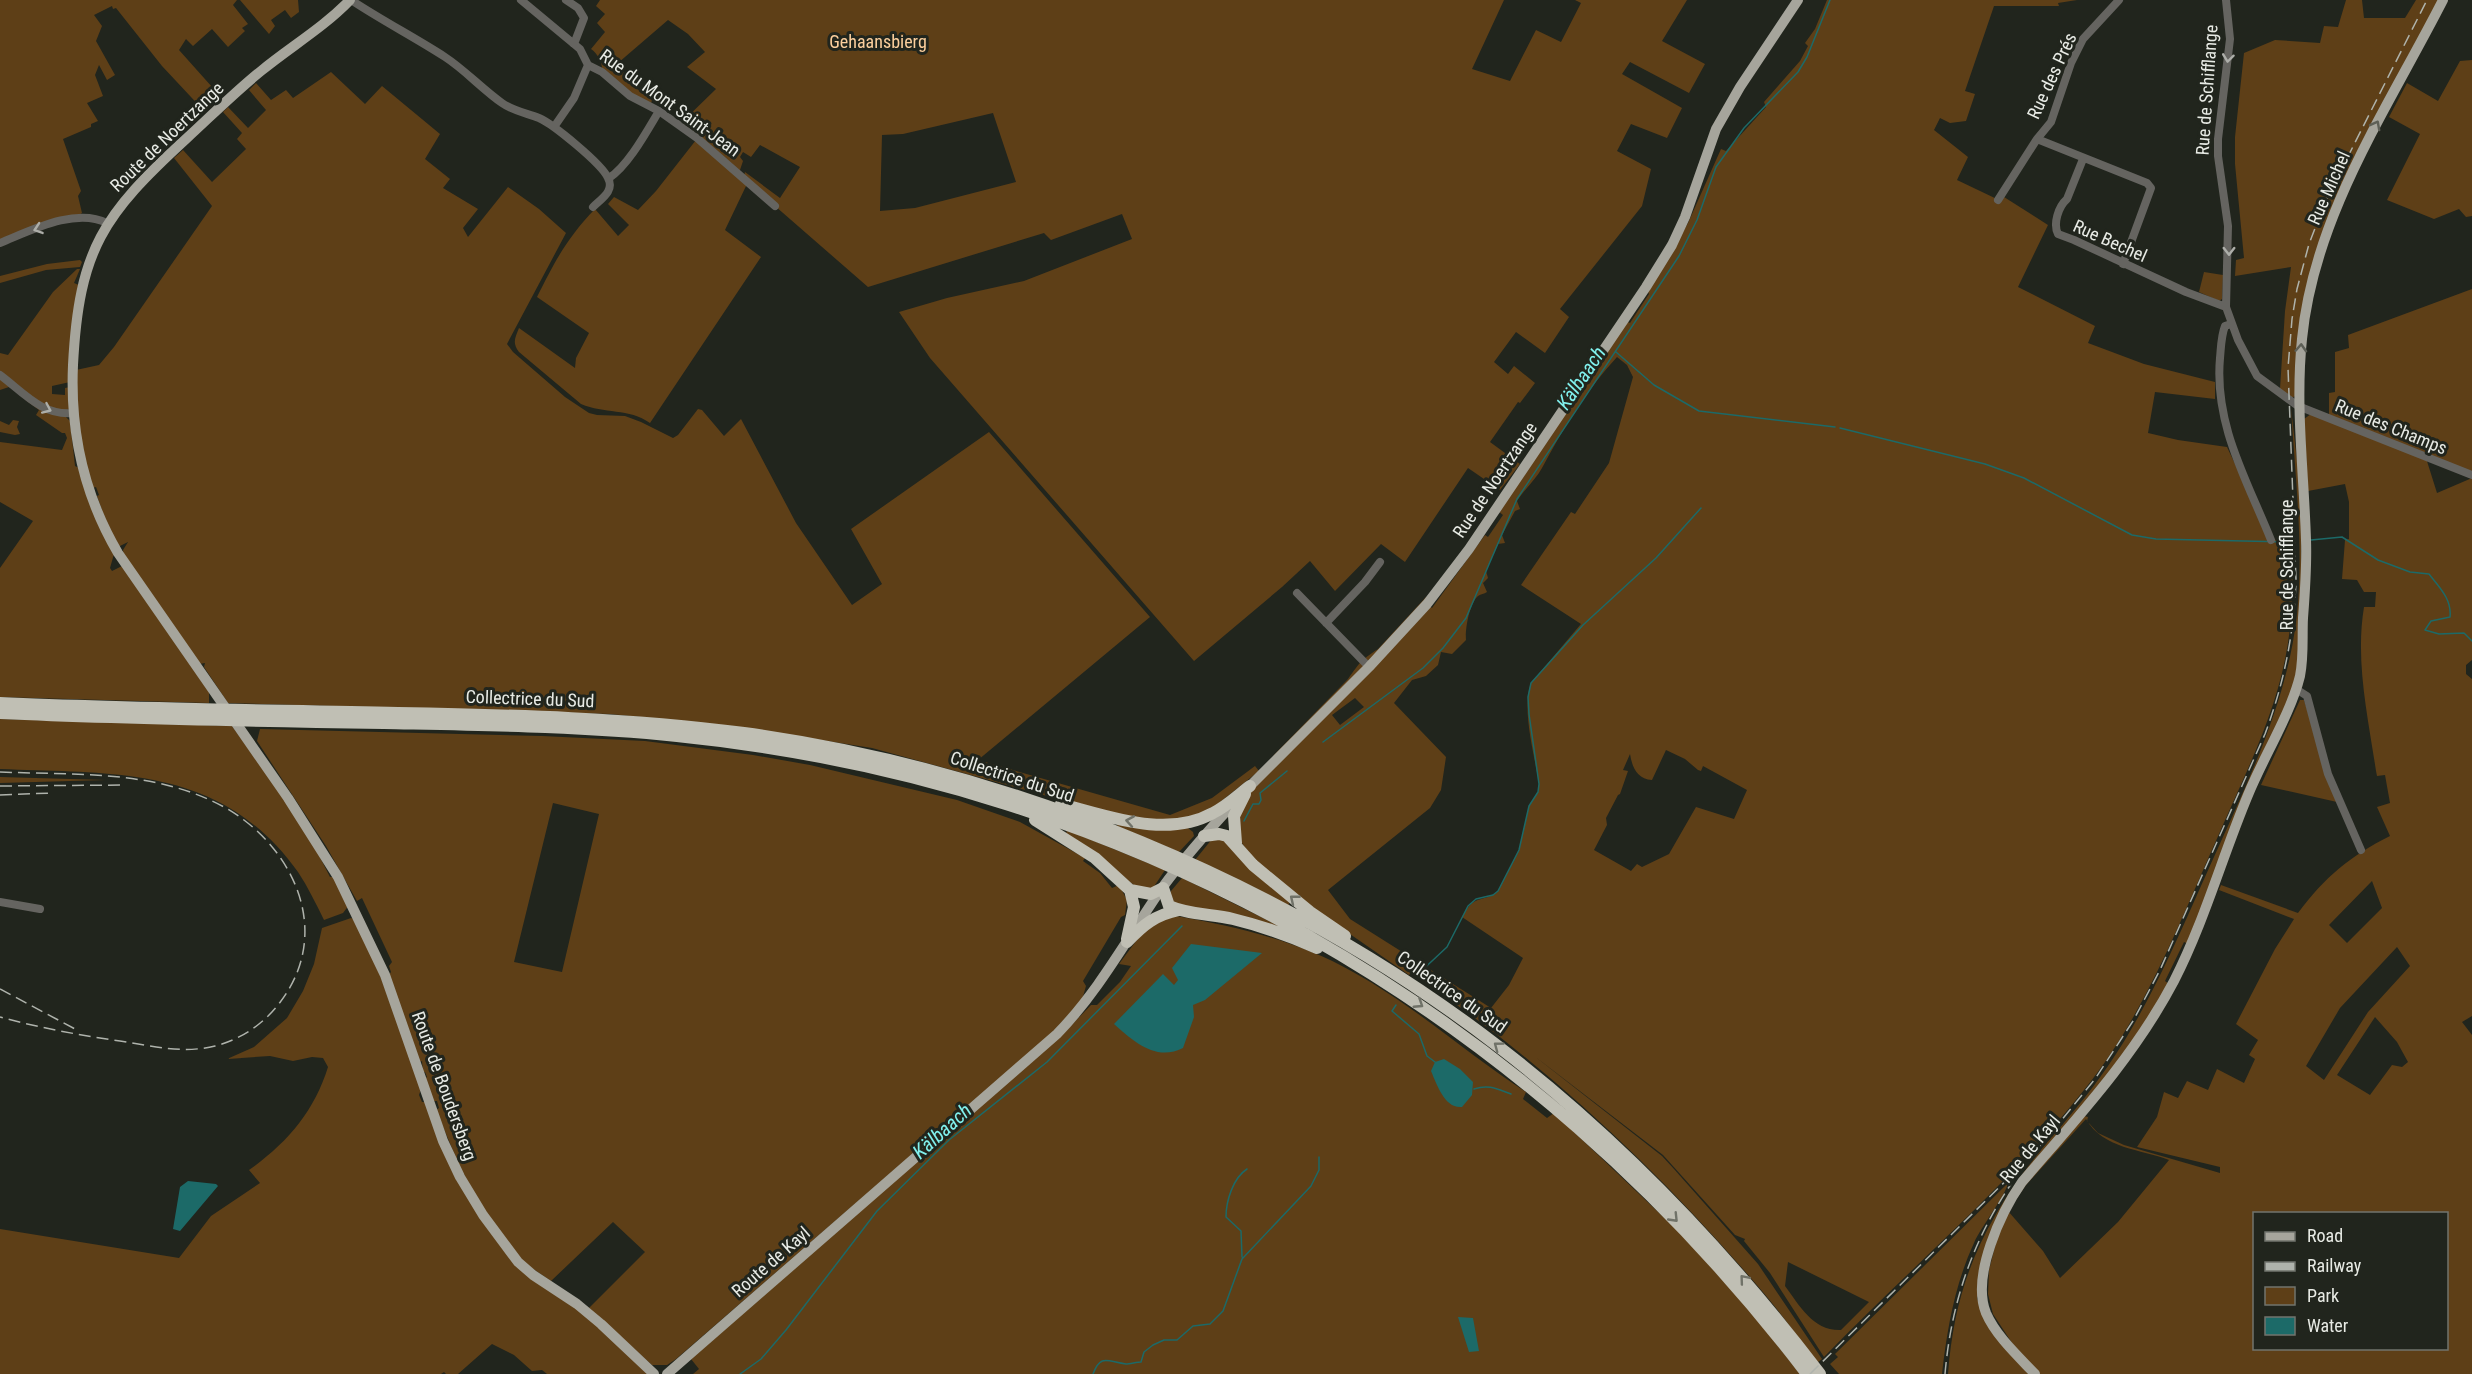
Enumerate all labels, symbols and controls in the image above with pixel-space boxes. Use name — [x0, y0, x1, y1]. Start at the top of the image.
street label: Rue de Schifflange — [2191, 24, 2222, 156]
street label: Rue des Prés — [2022, 29, 2081, 122]
park label: Gehaansbierg — [829, 31, 927, 52]
street label: Rue du Mont Saint-Jean — [596, 45, 745, 161]
one-way arrow — [2223, 53, 2235, 63]
street label: Route de Noertzange — [106, 77, 228, 196]
one-way arrow — [2369, 121, 2380, 131]
street label: Rue Michel — [2303, 148, 2354, 228]
street label: Rue Bechel — [2070, 215, 2150, 266]
one-way arrow — [33, 221, 44, 234]
one-way arrow — [2223, 247, 2235, 256]
water label: Kälbaach — [1551, 342, 1611, 414]
one-way arrow — [2294, 343, 2307, 352]
street label: Rue des Champs — [2332, 395, 2450, 459]
one-way arrow — [41, 402, 52, 414]
street label: Rue de Noertzange — [1448, 418, 1541, 541]
street label: Rue de Schifflange — [2276, 500, 2297, 630]
street label: Collectrice du Sud — [465, 686, 595, 711]
street label: Collectrice du Sud — [948, 747, 1077, 806]
one-way arrow — [1125, 815, 1135, 828]
one-way arrow — [1290, 895, 1301, 906]
street label: Collectrice du Sud — [1394, 946, 1511, 1037]
one-way arrow — [1412, 997, 1423, 1008]
street label: Route de Boudersberg — [408, 1009, 481, 1163]
one-way arrow — [1493, 1042, 1504, 1053]
water label: Kälbaach — [908, 1098, 976, 1164]
street label: Rue de Kayl — [1995, 1110, 2064, 1187]
one-way arrow — [1666, 1211, 1677, 1222]
legend — [2253, 1212, 2448, 1350]
street label: Route de Kayl — [727, 1222, 814, 1301]
text: Road — [2307, 1225, 2343, 1246]
text: Railway — [2307, 1255, 2362, 1276]
one-way arrow — [1740, 1275, 1751, 1286]
text: Park — [2307, 1285, 2339, 1306]
text: Water — [2307, 1315, 2349, 1336]

